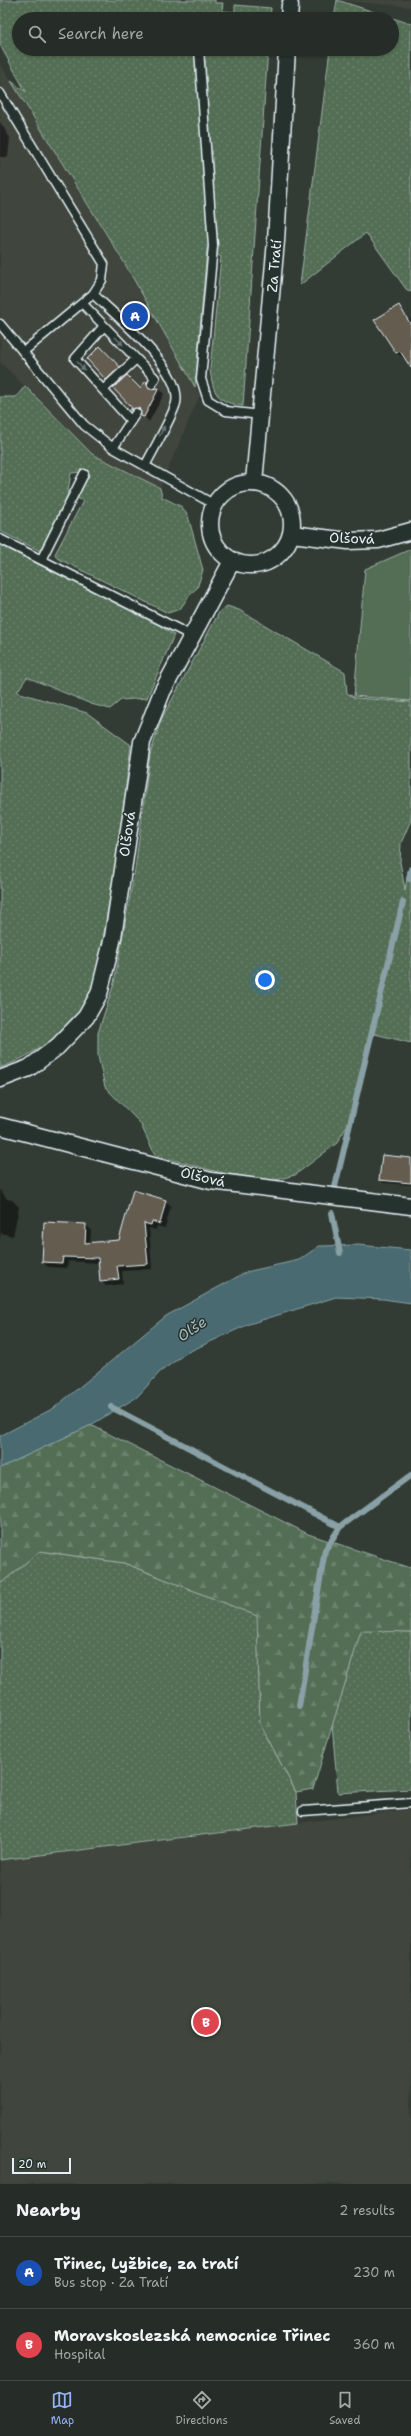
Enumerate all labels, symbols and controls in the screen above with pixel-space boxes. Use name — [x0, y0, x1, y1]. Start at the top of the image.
search box — [12, 12, 399, 56]
icon: search — [26, 23, 48, 45]
text: Search here — [58, 24, 144, 44]
street label: Za Tratí — [263, 239, 285, 293]
pin: A — [122, 301, 148, 331]
one-way arrow — [114, 336, 124, 346]
one-way arrow — [76, 361, 85, 370]
one-way arrow — [159, 425, 165, 437]
street label: Olšová — [329, 528, 375, 548]
street label: Olšová — [115, 810, 139, 858]
your location — [255, 970, 275, 990]
street label: Olšová — [179, 1163, 227, 1191]
water label: Olše — [173, 1312, 211, 1346]
pin: B — [193, 2007, 219, 2037]
scale bar — [12, 2156, 71, 2175]
text: 20 m — [18, 2157, 46, 2172]
text: Nearby — [16, 2199, 81, 2221]
text: 2 results — [339, 2202, 395, 2219]
text: Třinec, Lyžbice, za tratí — [54, 2254, 238, 2274]
text: A — [24, 2264, 34, 2281]
text: 230 m — [353, 2264, 395, 2281]
text: Bus stop · Za Tratí — [54, 2274, 168, 2291]
text: Moravskoslezská nemocnice Třinec — [54, 2326, 330, 2346]
text: B — [25, 2336, 33, 2353]
text: 360 m — [353, 2336, 395, 2353]
text: Hospital — [54, 2346, 105, 2363]
tab: Map — [51, 2389, 74, 2428]
tab: Directions — [175, 2389, 228, 2428]
tab: Saved — [329, 2389, 360, 2428]

